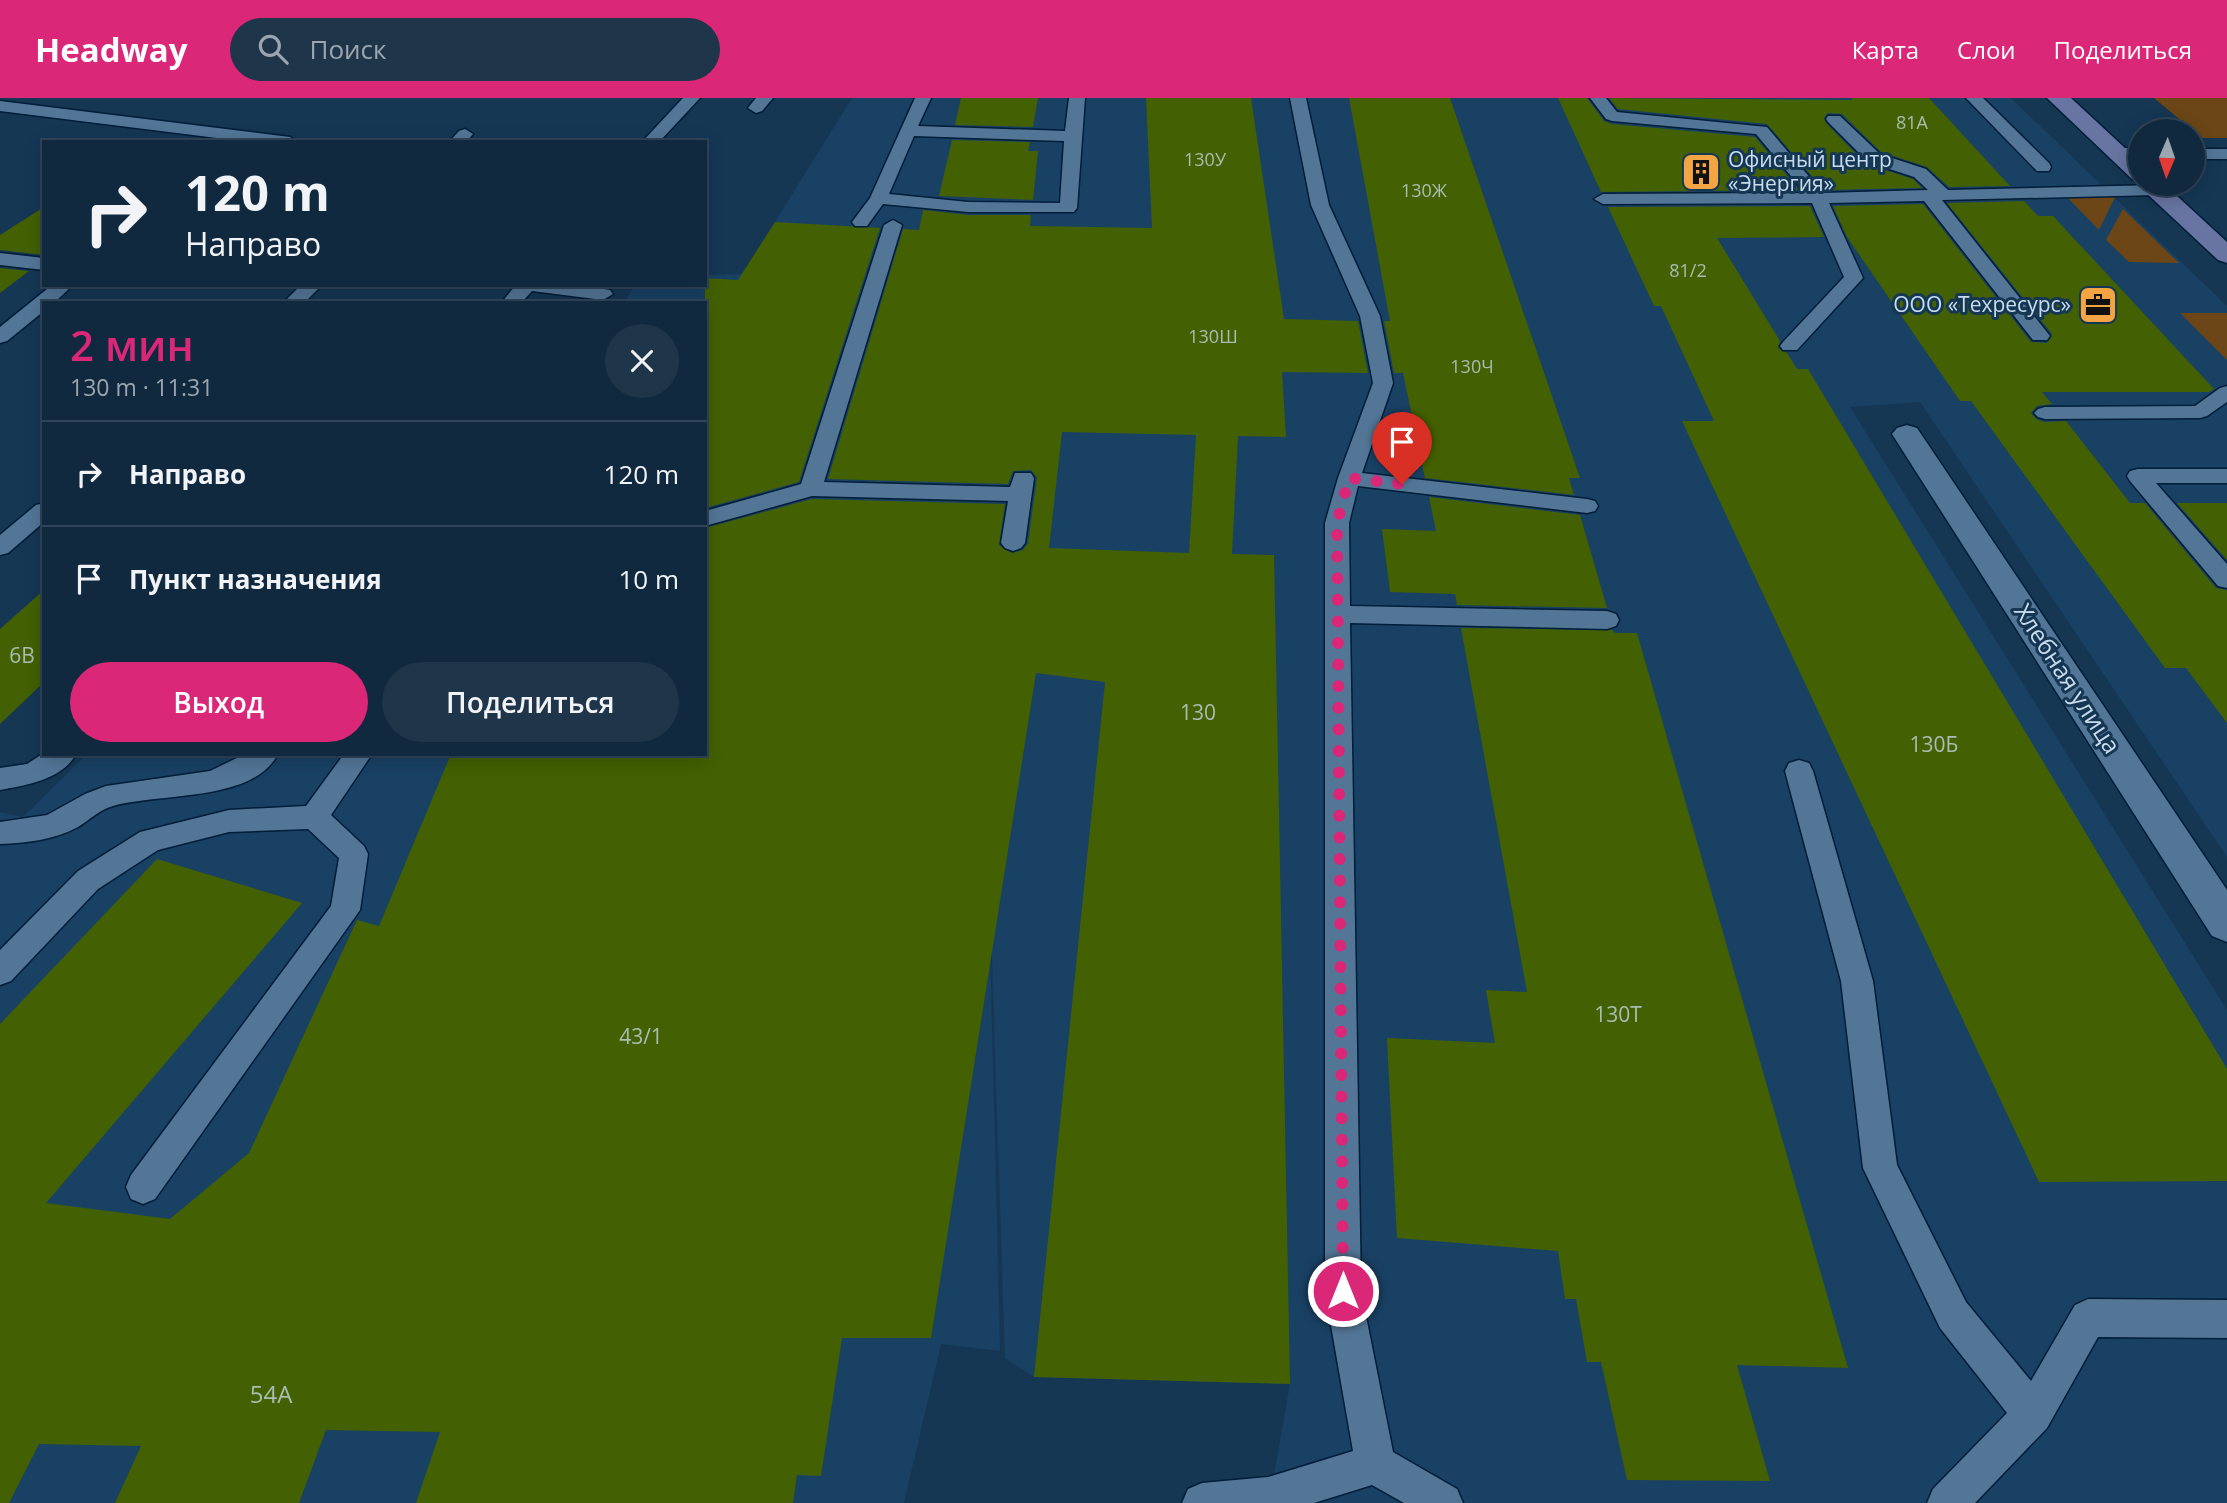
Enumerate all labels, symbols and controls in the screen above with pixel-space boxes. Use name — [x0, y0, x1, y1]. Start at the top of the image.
search box — [230, 18, 720, 81]
text: Headway — [35, 27, 188, 72]
icon: search — [254, 30, 292, 68]
text: Поиск — [310, 31, 387, 67]
text: Карта — [1852, 33, 1919, 66]
text: Слои — [1957, 33, 2016, 66]
text: Поделиться — [2054, 33, 2192, 66]
house number: 81А — [1896, 110, 1929, 134]
north arrow — [2128, 119, 2205, 196]
map controls — [2128, 119, 2205, 196]
place label: Офисный центр «Энергия» — [1728, 145, 1892, 197]
house number: 130У — [1184, 147, 1227, 171]
building icon: Офисный центр «Энергия» — [1680, 151, 1722, 193]
text: 120 m — [185, 159, 330, 225]
icon: right — [70, 168, 161, 259]
house number: 130Ж — [1401, 178, 1448, 202]
text: Направо — [185, 222, 321, 265]
house number: 81/2 — [1669, 258, 1707, 282]
office icon: ООО «Техресурс» — [2077, 284, 2119, 326]
place label: ООО «Техресурс» — [1893, 290, 2071, 318]
text: 2 мин — [70, 316, 194, 373]
button: close — [605, 324, 679, 398]
house number: 130Ш — [1188, 324, 1238, 348]
house number: 130Ч — [1450, 354, 1494, 378]
text: 130 m · 11:31 — [70, 371, 213, 403]
pin — [1372, 412, 1432, 484]
icon: arrive — [1383, 423, 1421, 461]
icon: right — [70, 455, 108, 493]
text: Направо — [129, 456, 246, 492]
text: 120 m — [604, 456, 679, 492]
icon: arrive — [70, 560, 108, 598]
text: Пункт назначения — [129, 561, 382, 597]
text: 10 m — [618, 561, 679, 597]
street label: Хлебная улица — [2007, 597, 2129, 760]
house number: 6В — [9, 641, 35, 669]
button: Выход — [70, 662, 368, 742]
button: Поделиться — [382, 662, 679, 742]
house number: 130 — [1180, 698, 1216, 726]
house number: 130Б — [1910, 730, 1958, 758]
house number: 130Т — [1594, 1000, 1642, 1028]
house number: 43/1 — [619, 1022, 663, 1050]
position arrow — [1306, 1254, 1380, 1328]
house number: 54А — [250, 1377, 293, 1410]

